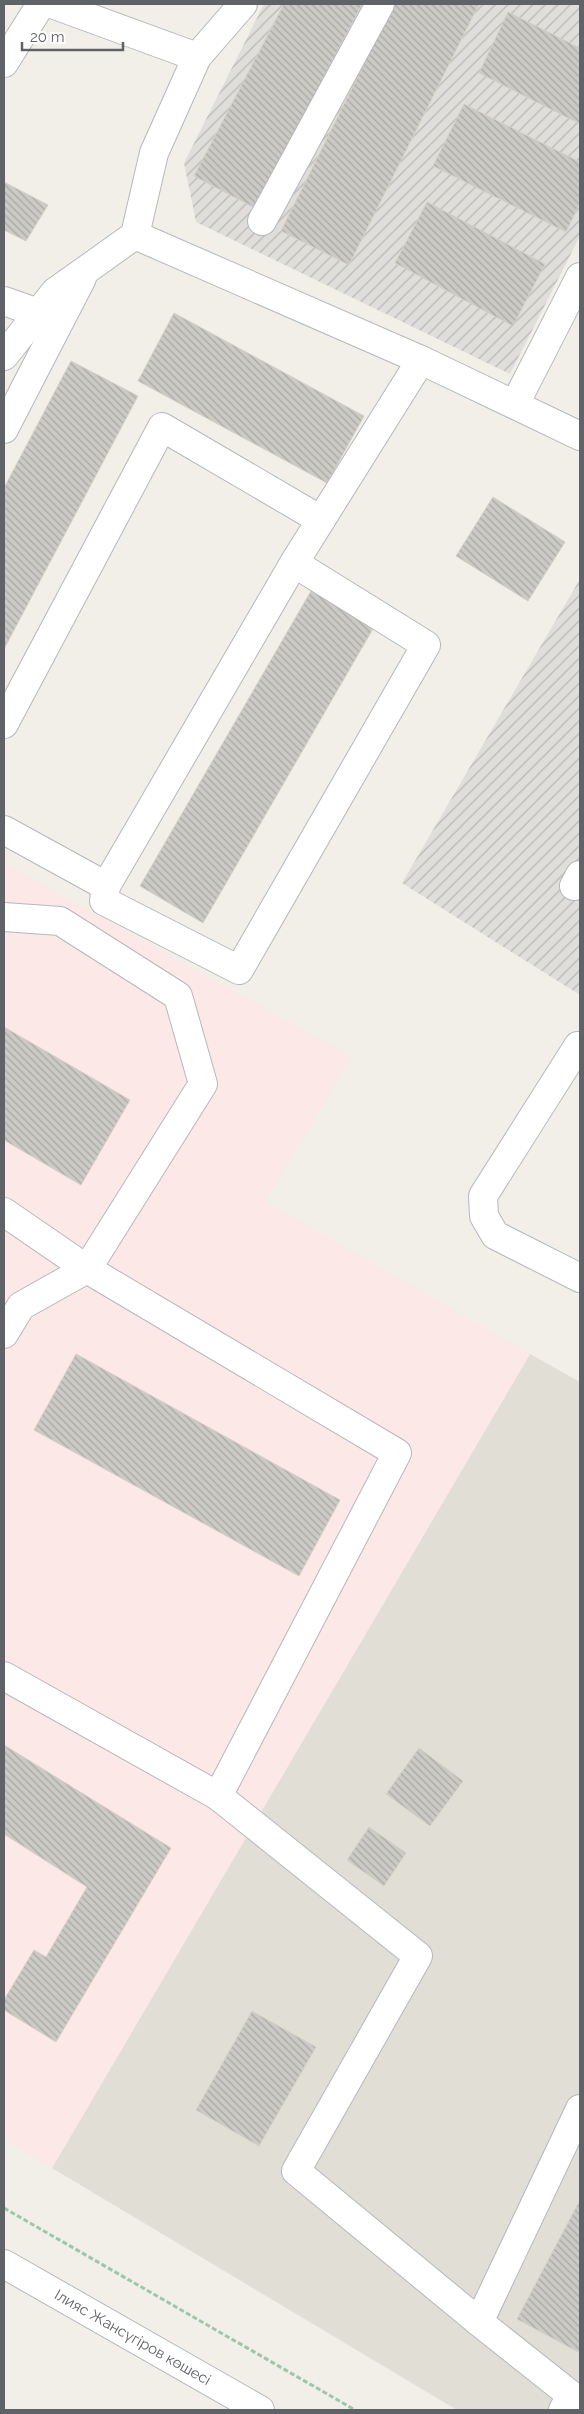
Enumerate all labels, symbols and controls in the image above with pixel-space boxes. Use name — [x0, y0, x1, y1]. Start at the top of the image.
scale bar — [22, 20, 124, 52]
text: 20 m — [30, 28, 65, 46]
street label: Ілияс Жансүгіров көшесі — [51, 2286, 214, 2389]

